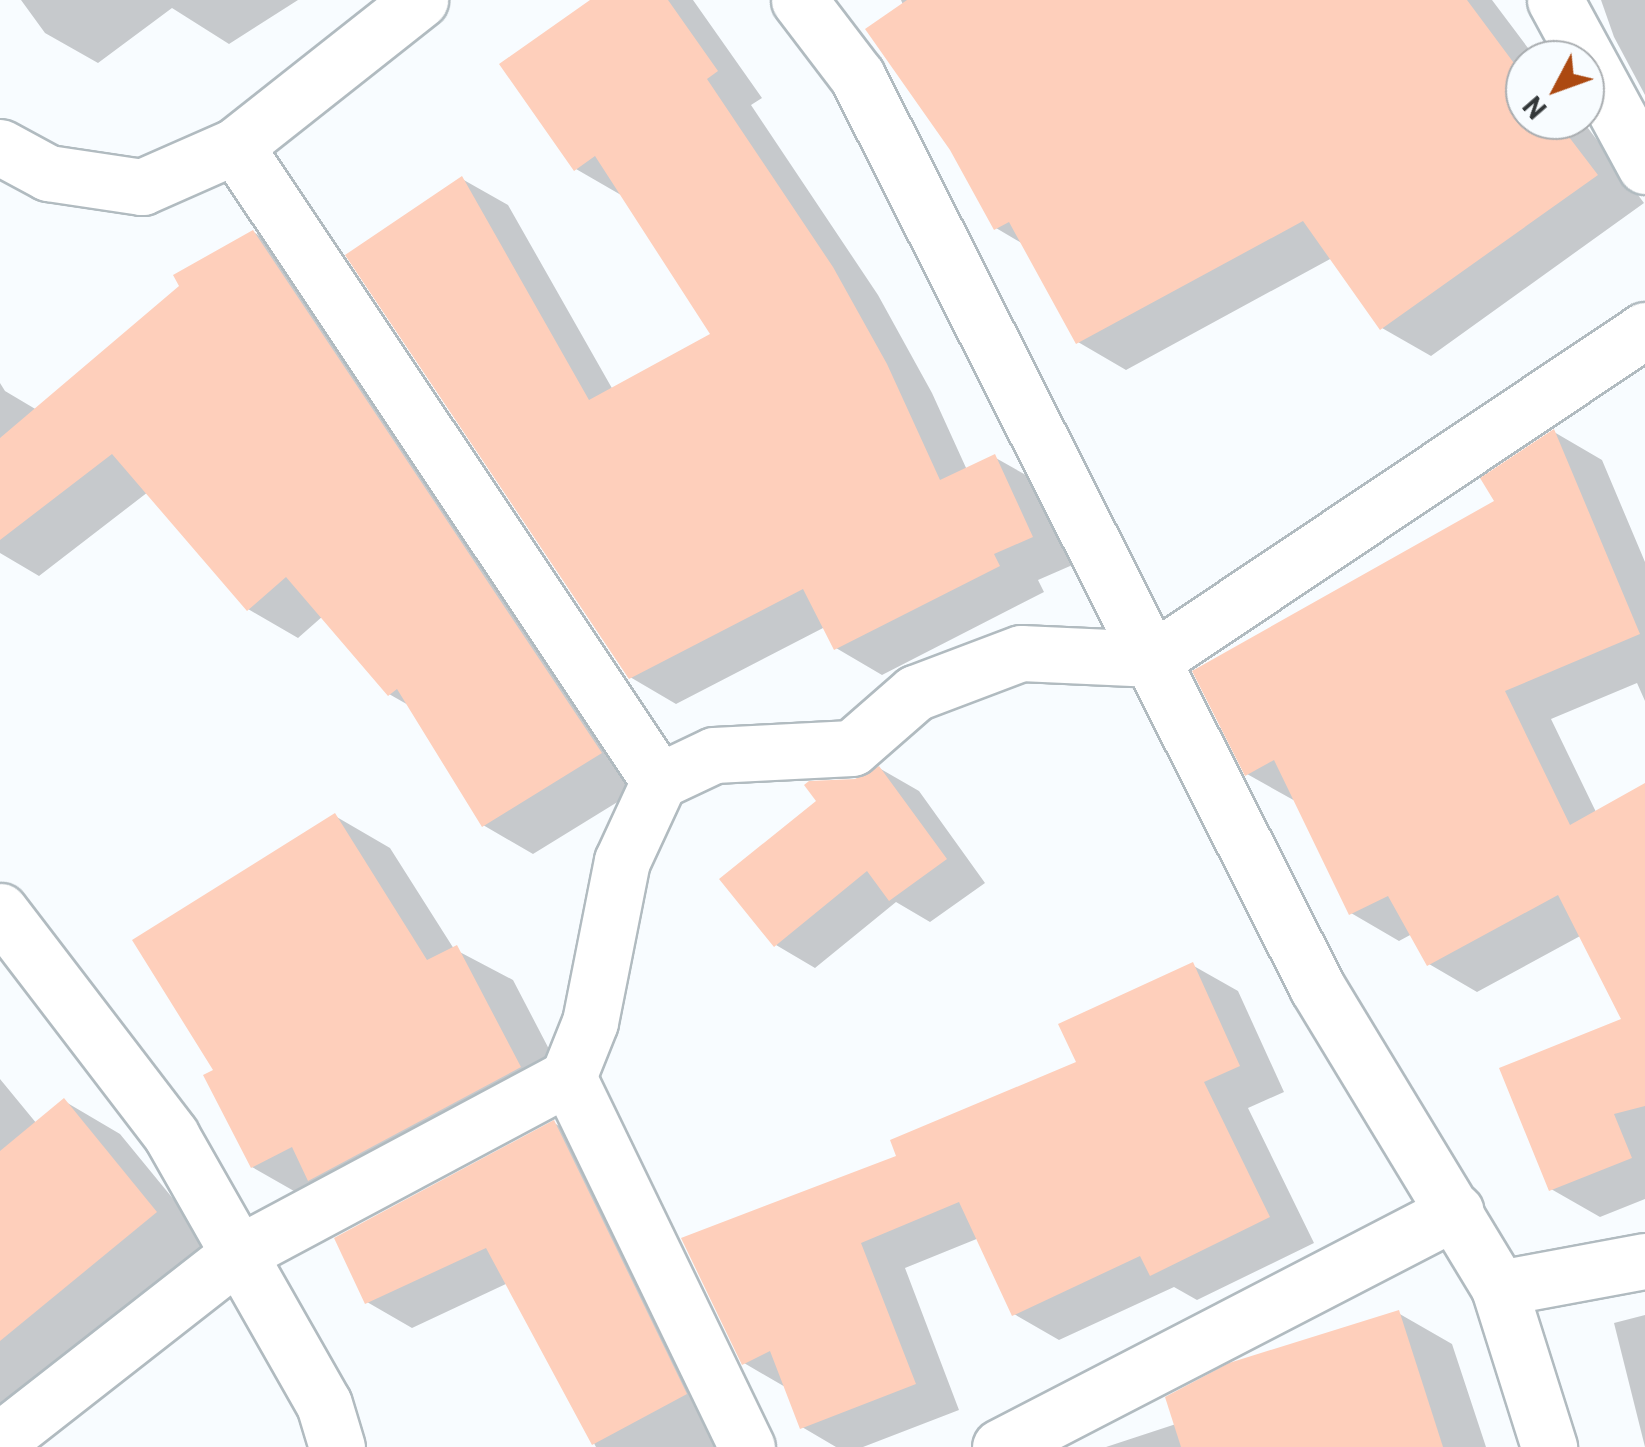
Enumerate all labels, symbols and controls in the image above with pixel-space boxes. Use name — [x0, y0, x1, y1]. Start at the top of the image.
north arrow — [1505, 40, 1605, 140]
text: N — [1515, 90, 1553, 127]

